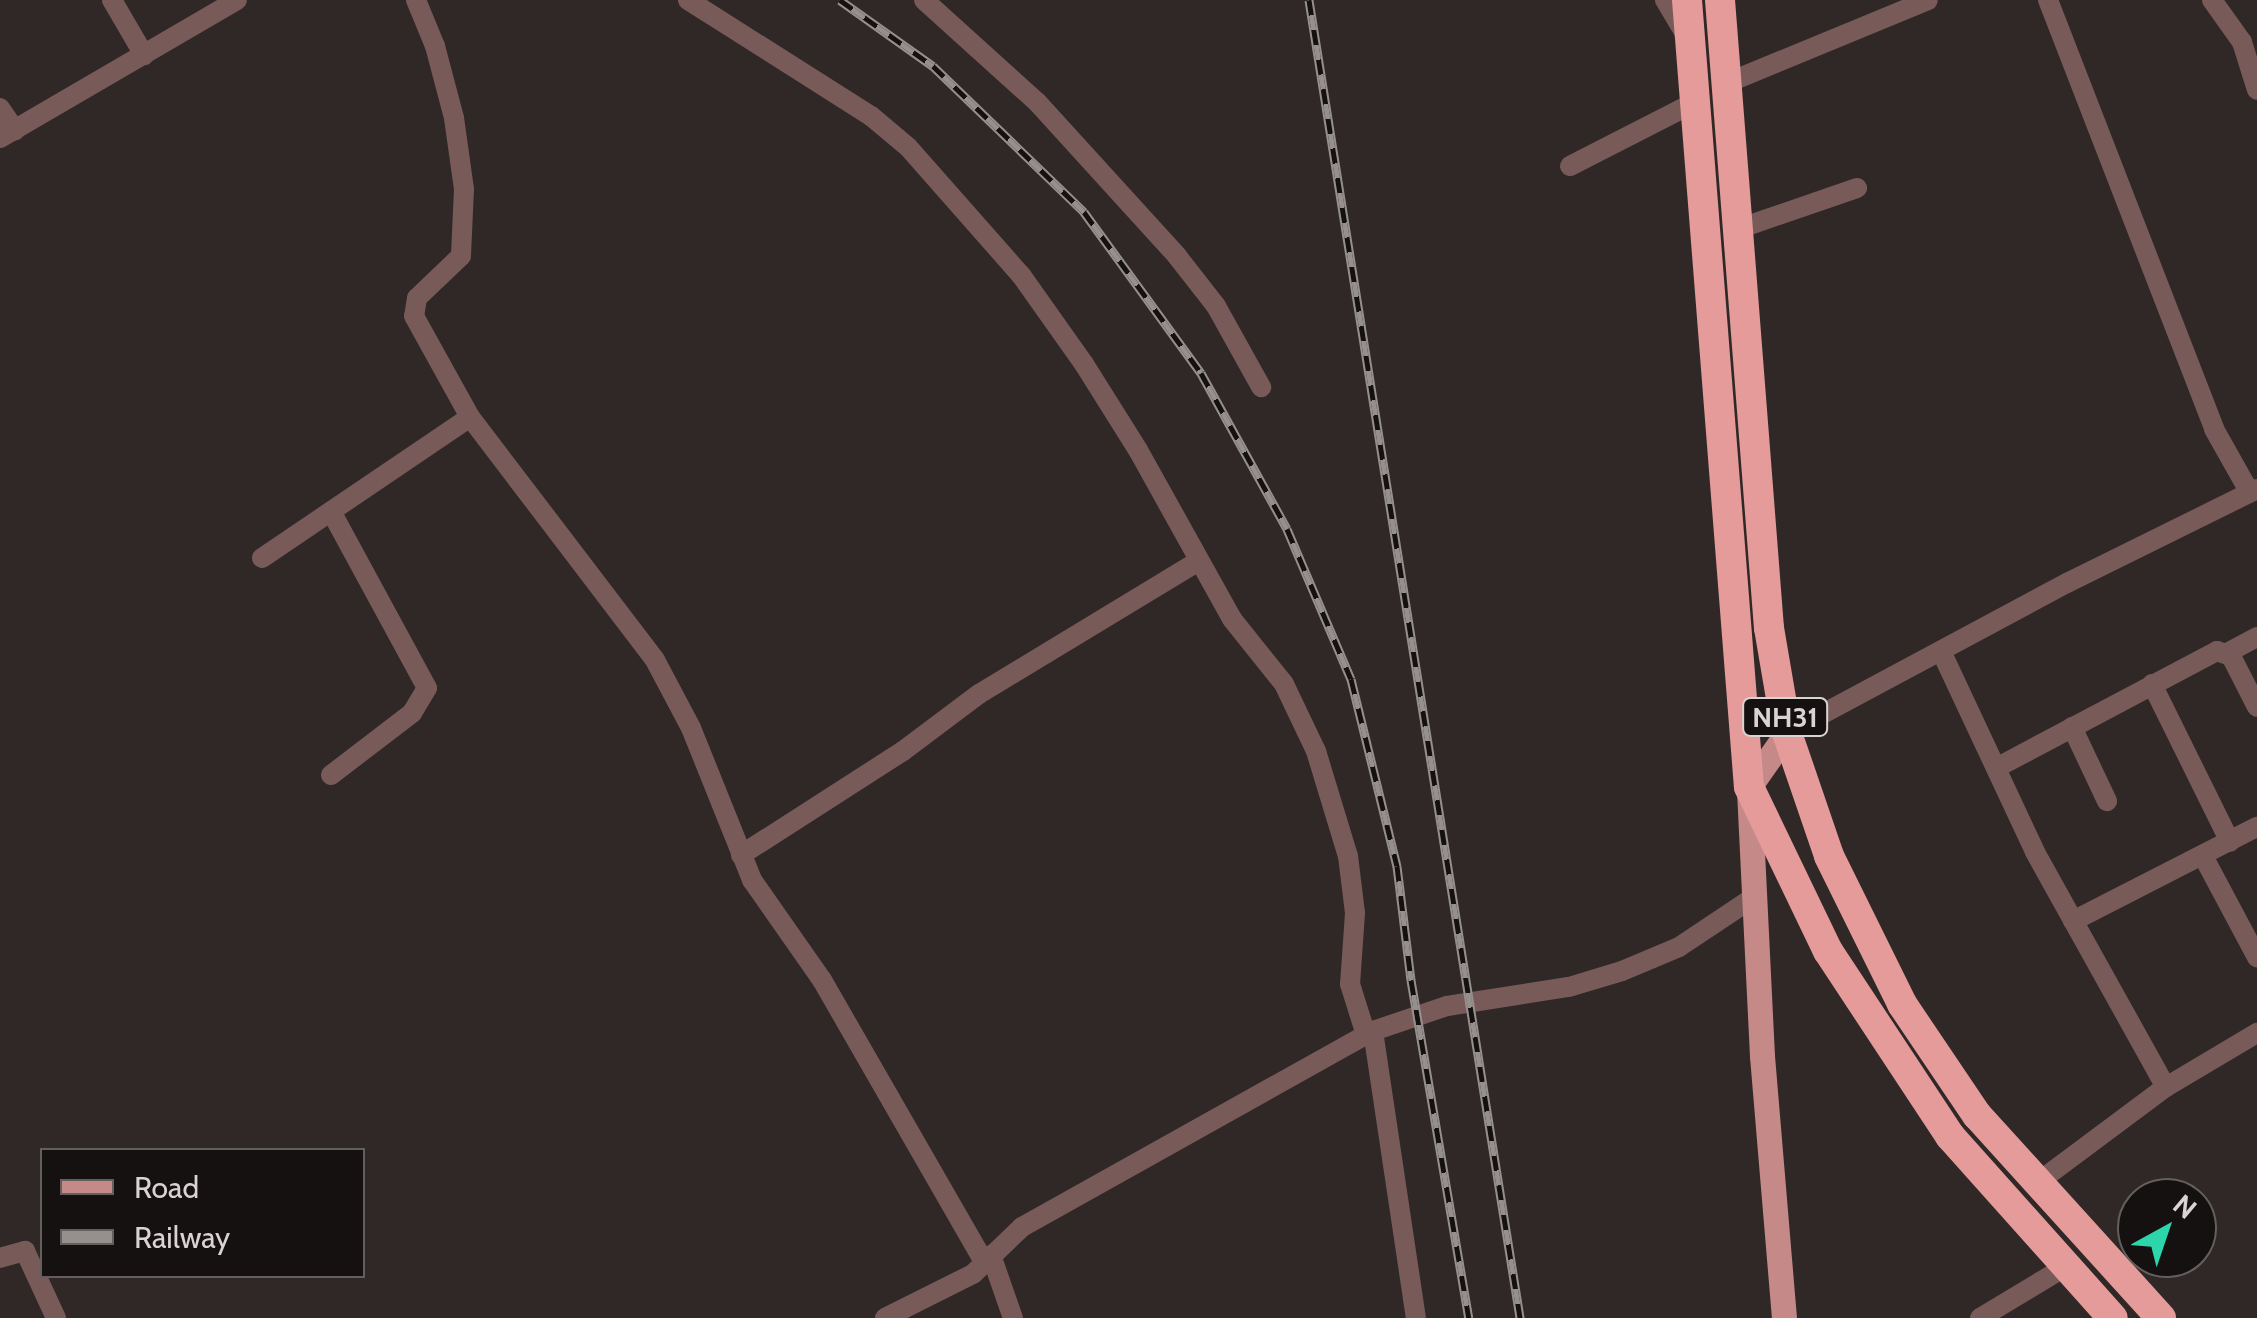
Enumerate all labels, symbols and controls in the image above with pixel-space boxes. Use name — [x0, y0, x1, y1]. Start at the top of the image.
road number: NH31 — [1740, 694, 1830, 740]
legend — [40, 1148, 365, 1278]
text: Road — [134, 1169, 199, 1206]
north arrow — [2117, 1178, 2217, 1278]
text: N — [2166, 1187, 2204, 1226]
text: Railway — [134, 1219, 230, 1256]

